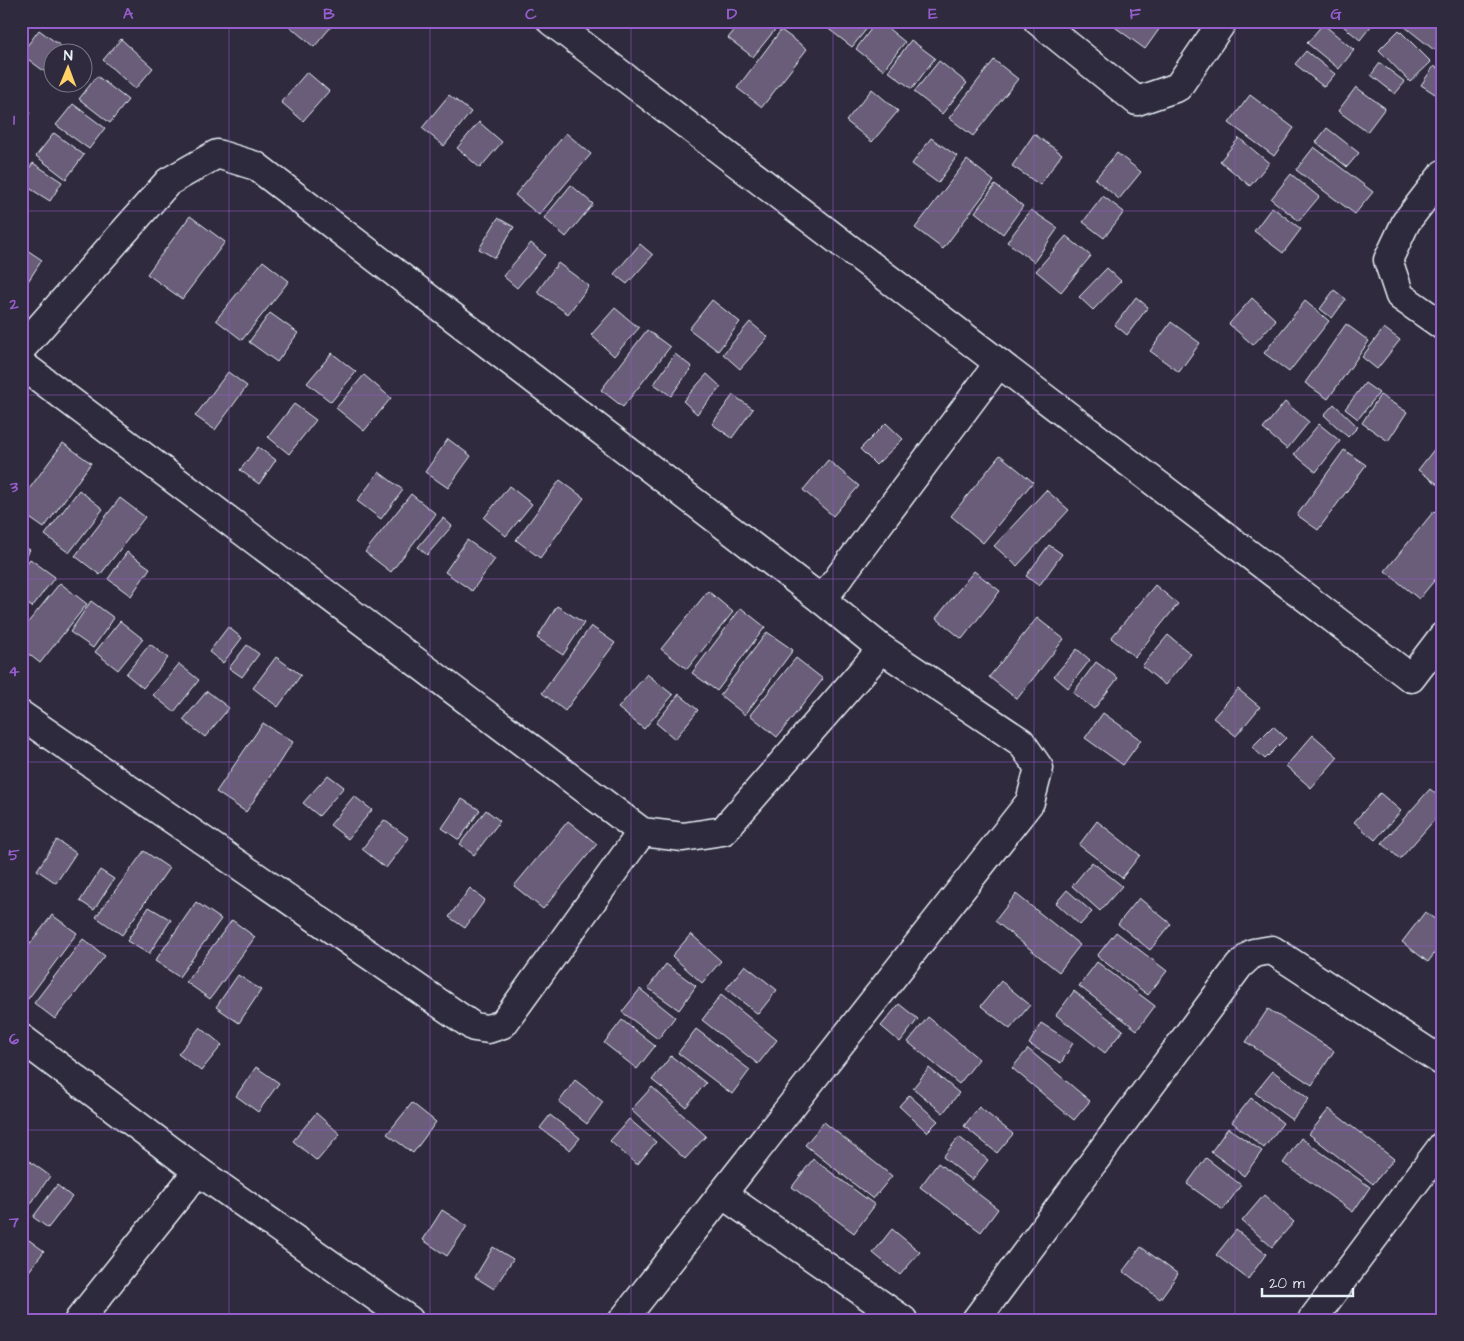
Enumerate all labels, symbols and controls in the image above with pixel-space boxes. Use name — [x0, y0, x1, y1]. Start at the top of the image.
text: A — [123, 3, 134, 25]
text: B — [323, 3, 335, 25]
text: C — [525, 3, 537, 25]
text: D — [727, 3, 738, 25]
text: E — [928, 3, 938, 25]
text: F — [1129, 3, 1141, 25]
text: G — [1330, 3, 1342, 25]
north arrow — [42, 42, 92, 92]
text: N — [64, 46, 73, 66]
text: 1 — [13, 109, 16, 131]
text: 2 — [8, 293, 19, 315]
text: 3 — [9, 476, 19, 498]
text: 4 — [9, 660, 20, 682]
text: 5 — [8, 844, 20, 866]
text: 6 — [9, 1028, 19, 1050]
text: 7 — [8, 1211, 19, 1233]
scale bar — [1262, 1266, 1353, 1298]
text: 20 m — [1269, 1273, 1305, 1294]

